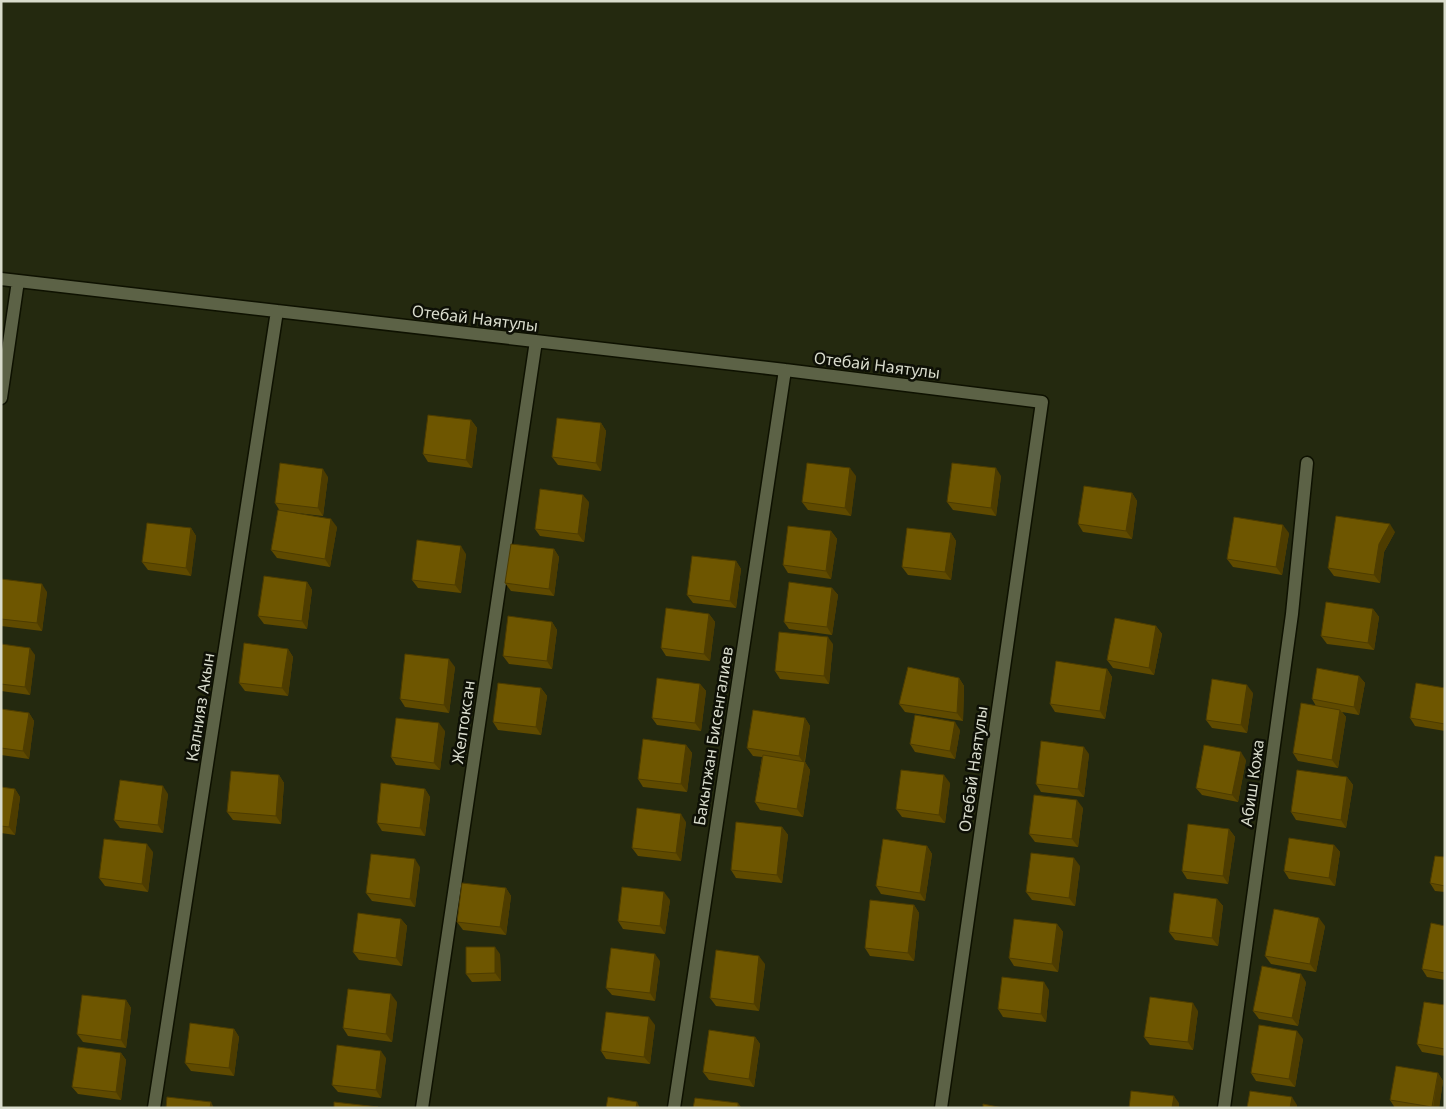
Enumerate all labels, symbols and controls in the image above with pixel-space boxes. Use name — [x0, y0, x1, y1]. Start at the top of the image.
street label: Отебай Наятулы — [411, 299, 539, 337]
street label: Отебай Наятулы — [813, 346, 941, 384]
street label: Бакытжан Бисенгалиев — [688, 645, 738, 827]
street label: Калнияз Акын — [181, 651, 219, 763]
street label: Желтоксан — [446, 679, 480, 765]
street label: Отебай Наятулы — [953, 705, 993, 833]
street label: Абиш Кожа — [1235, 738, 1269, 828]

